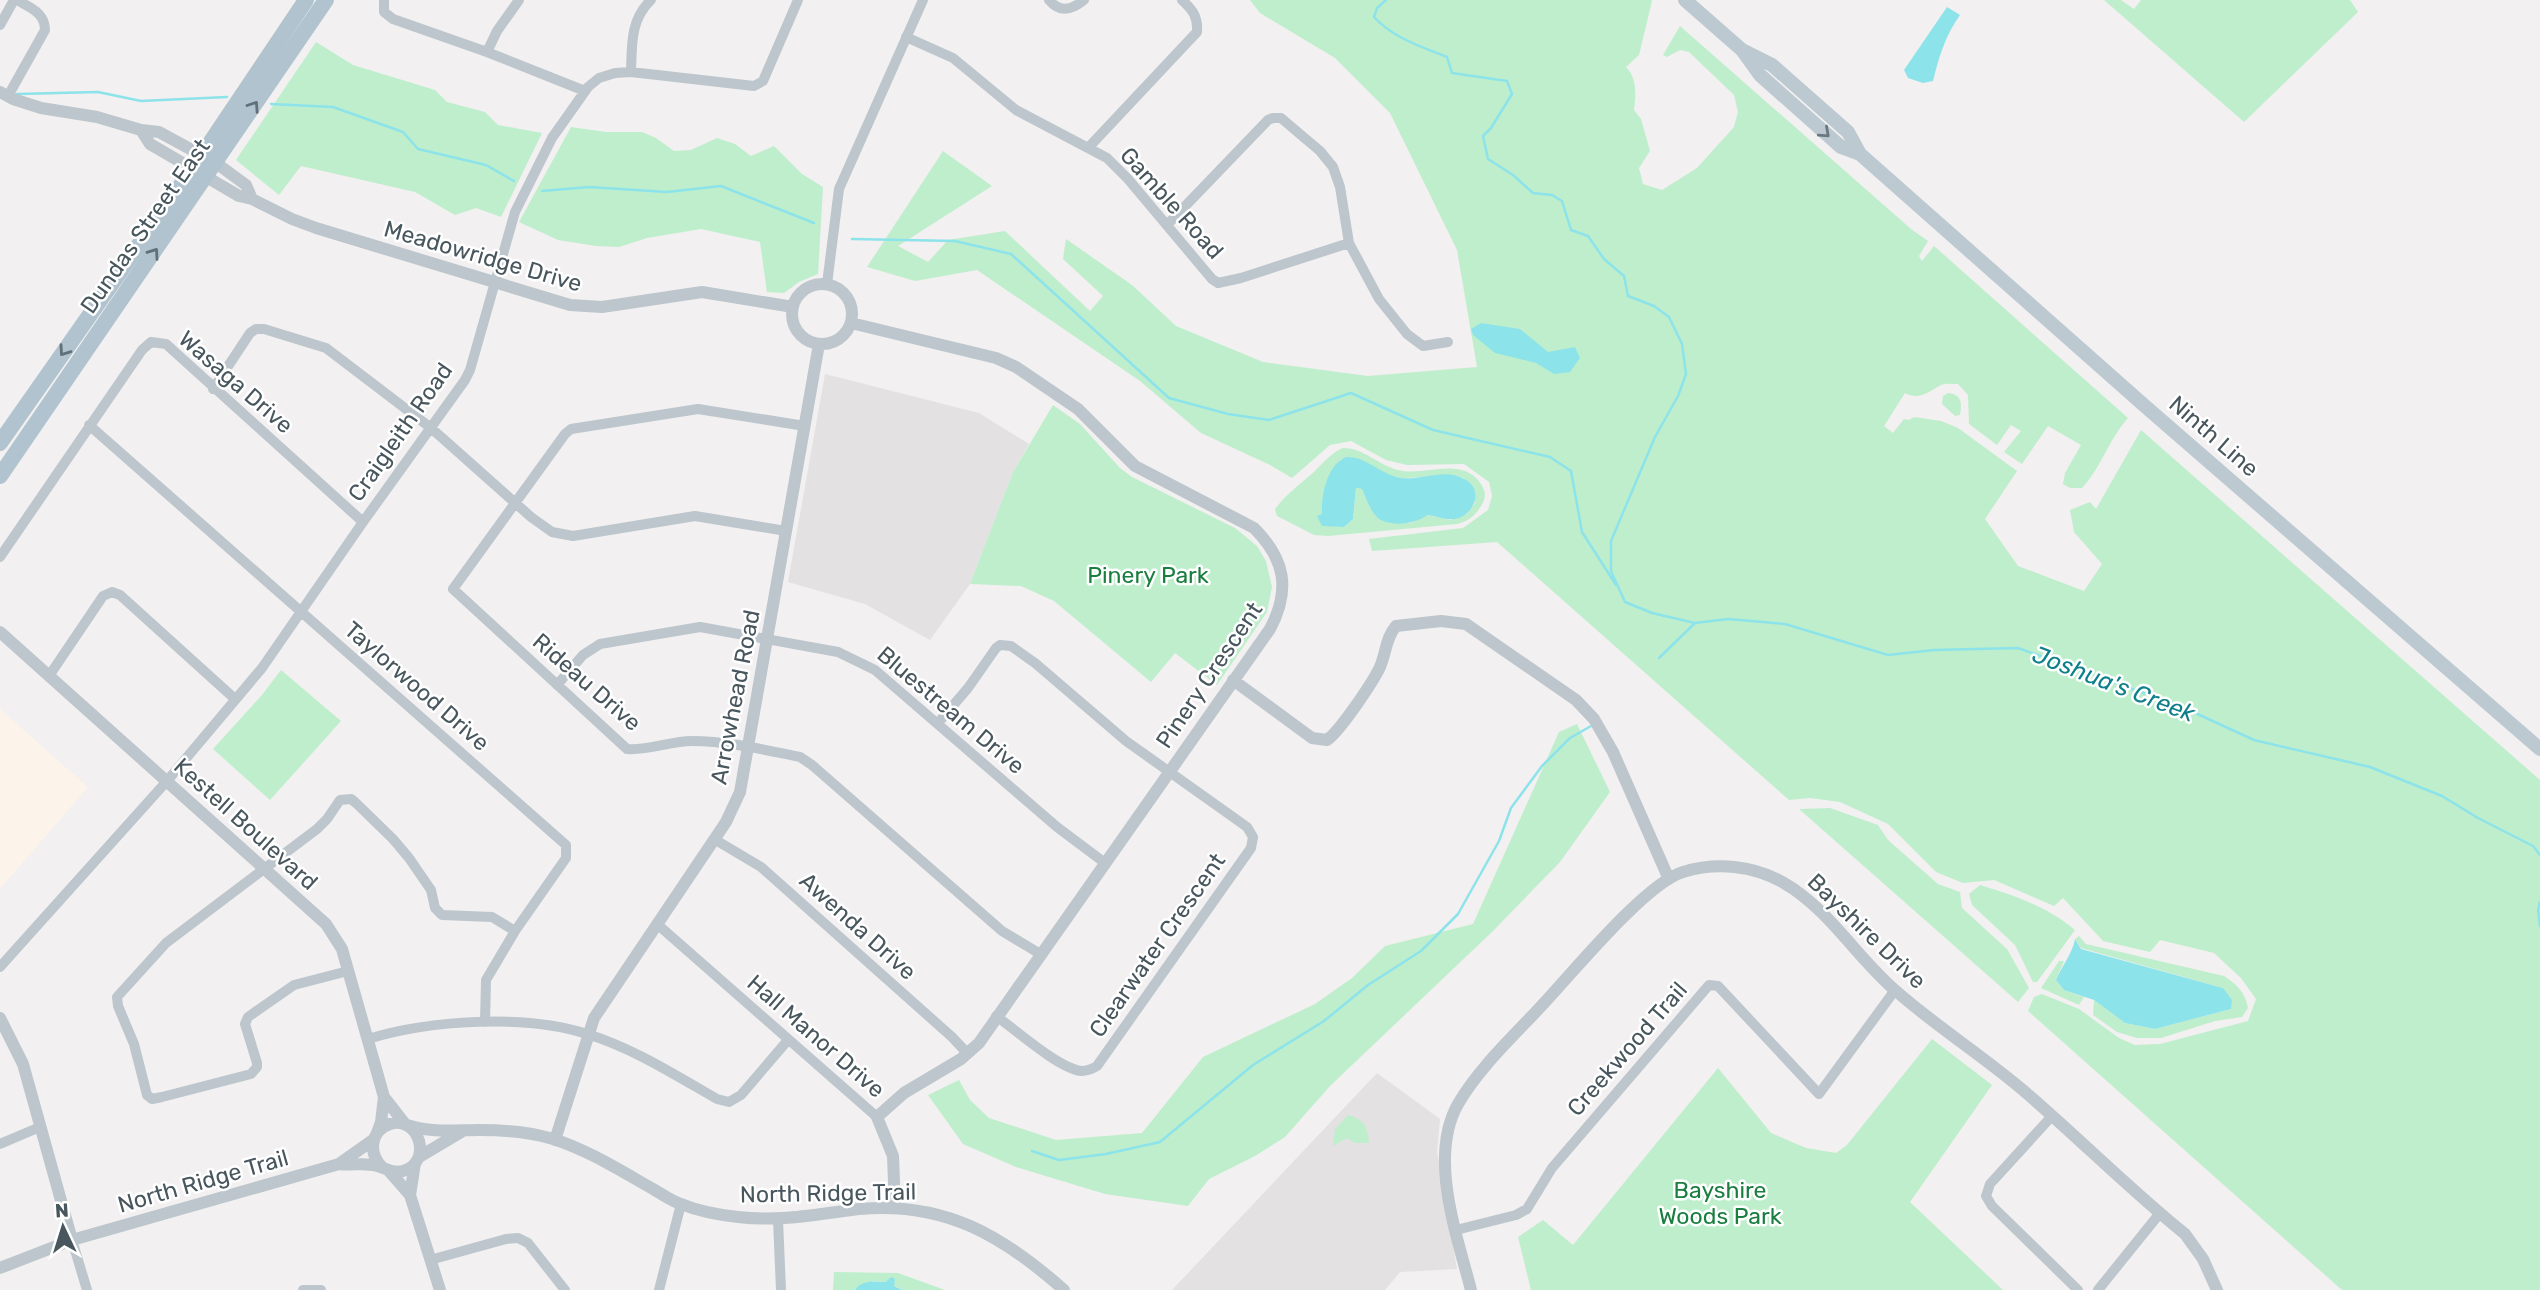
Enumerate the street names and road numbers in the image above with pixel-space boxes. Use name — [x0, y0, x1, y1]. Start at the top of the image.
street label: Dundas Street East — [74, 133, 216, 319]
street label: Gamble Road — [1114, 141, 1230, 265]
street label: Meadowridge Drive — [381, 214, 585, 298]
street label: Wasaga Drive — [173, 325, 299, 439]
street label: Craigleith Road — [342, 357, 458, 507]
street label: Ninth Line — [2164, 390, 2264, 482]
street label: Pinery Crescent — [1150, 597, 1268, 753]
street label: Arrowhead Road — [704, 607, 766, 787]
street label: Taylorwood Drive — [339, 615, 495, 757]
street label: Rideau Drive — [527, 627, 647, 737]
street label: Bluestream Drive — [872, 640, 1030, 780]
street label: Kestell Boulevard — [168, 752, 324, 896]
street label: Clearwater Crescent — [1083, 848, 1231, 1042]
street label: Awenda Drive — [794, 866, 922, 986]
street label: Bayshire Drive — [1802, 868, 1932, 994]
street label: Hall Manor Drive — [741, 969, 891, 1103]
street label: Creekwood Trail — [1561, 976, 1693, 1122]
street label: North Ridge Trail — [114, 1143, 292, 1219]
street label: North Ridge Trail — [740, 1177, 916, 1209]

